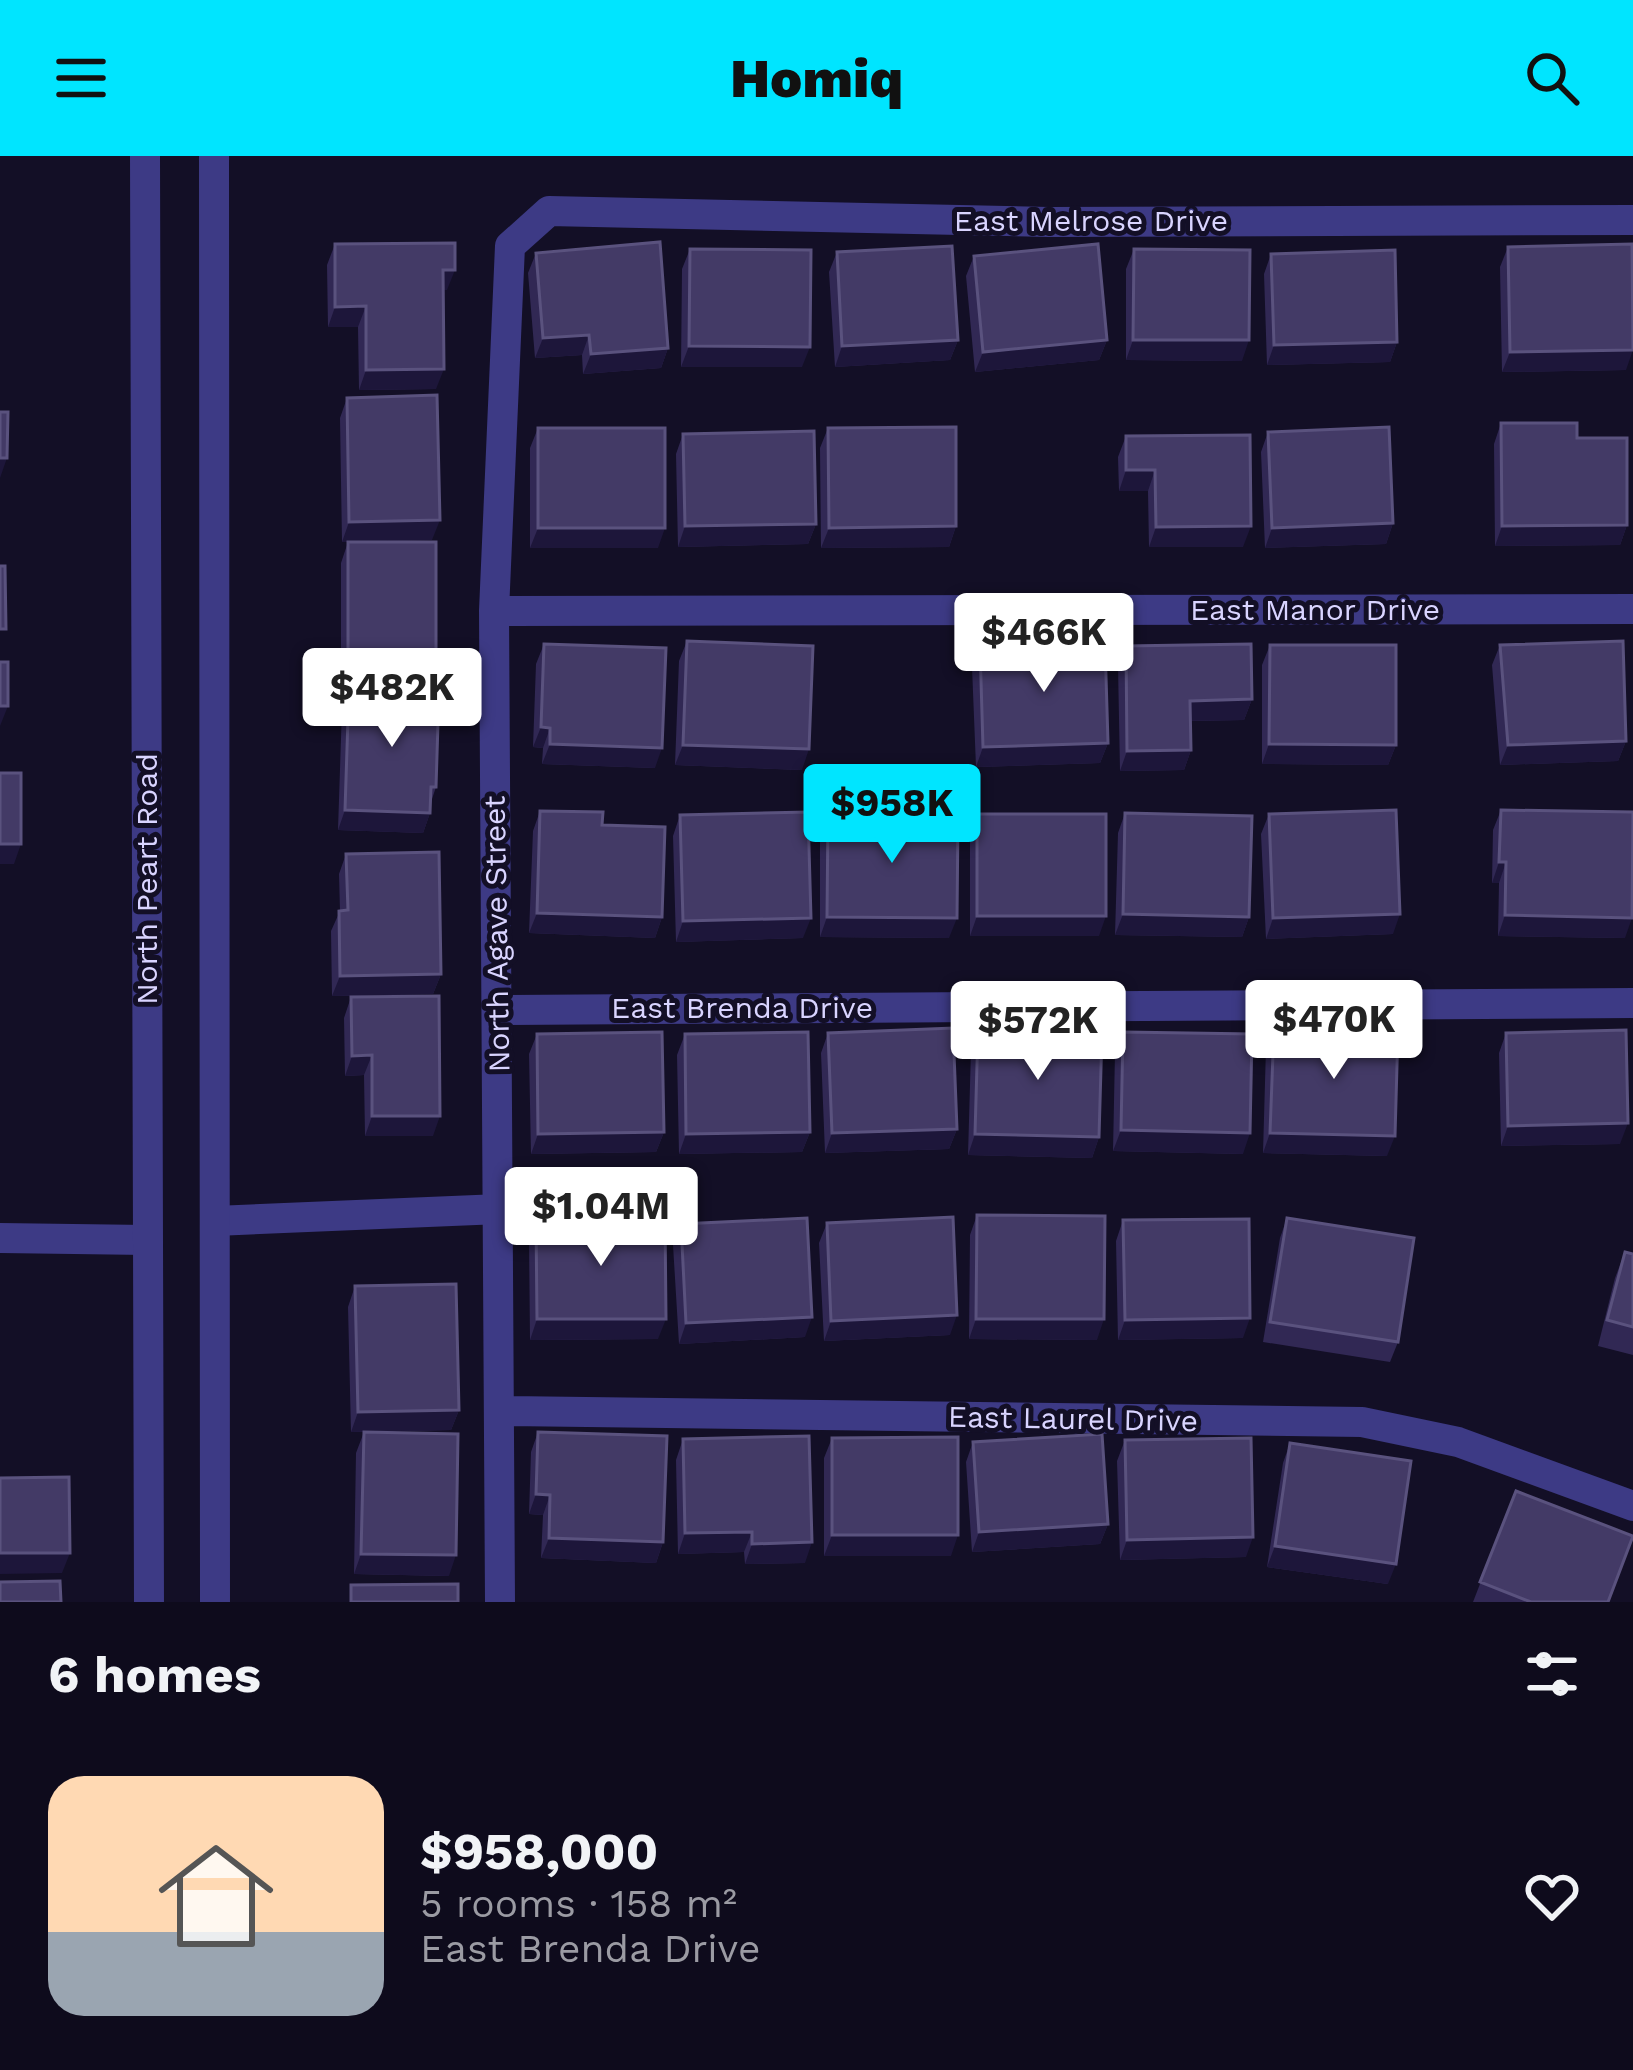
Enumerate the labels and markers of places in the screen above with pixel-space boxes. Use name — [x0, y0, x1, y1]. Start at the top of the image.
pin: $466K — [960, 593, 1128, 695]
pin: $482K — [308, 648, 476, 750]
pin: $958K — [808, 764, 976, 866]
pin: $470K — [1250, 980, 1418, 1082]
pin: $572K — [954, 981, 1122, 1083]
pin: $1.04M — [503, 1167, 699, 1269]

